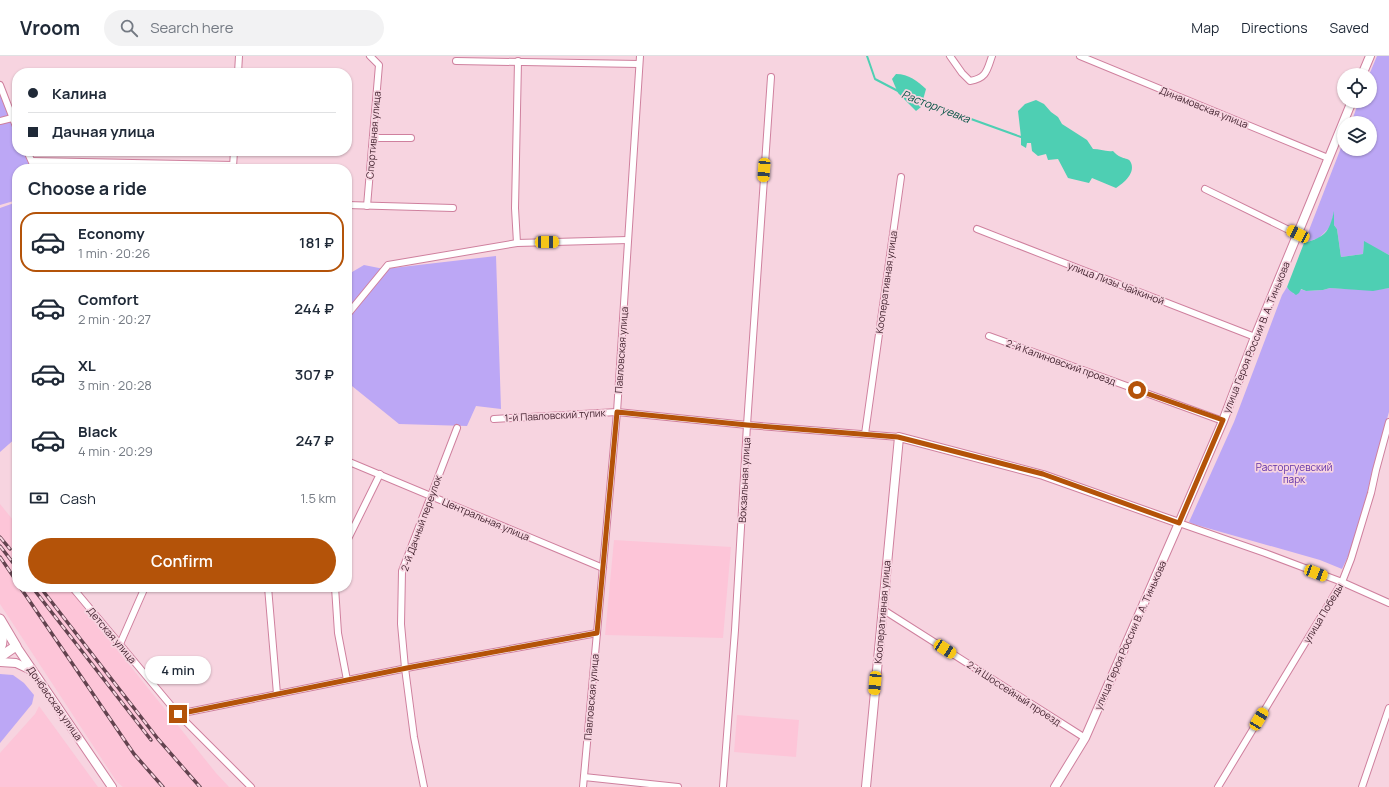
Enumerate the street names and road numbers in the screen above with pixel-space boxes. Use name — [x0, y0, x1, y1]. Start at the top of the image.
street label: Динамовская улица — [1158, 83, 1250, 131]
street label: Спортивная улица — [362, 91, 384, 179]
street label: Кооперативная улица — [872, 230, 900, 334]
street label: улица Лизы Чайкиной — [1066, 258, 1166, 308]
street label: улица Героя России В. А. Тинькова — [1219, 259, 1293, 415]
street label: Павловская улица — [611, 306, 631, 394]
street label: 2-й Калиновский проезд — [1004, 336, 1118, 388]
street label: 1-й Павловский тупик — [504, 405, 607, 425]
street label: Вокзальная улица — [735, 437, 753, 523]
street label: 2-й Дачный переулок — [397, 472, 445, 573]
street label: Центральная улица — [440, 494, 532, 544]
street label: улица Героя России В. А. Тинькова — [1091, 558, 1169, 712]
street label: Кооперативная улица — [871, 560, 893, 664]
street label: улица Победы — [1300, 580, 1346, 646]
street label: Детская улица — [84, 604, 140, 666]
street label: Павловская улица — [580, 653, 602, 741]
street label: 2-й Шоссейный проезд — [964, 657, 1064, 729]
street label: Донбасская улица — [24, 663, 86, 743]

